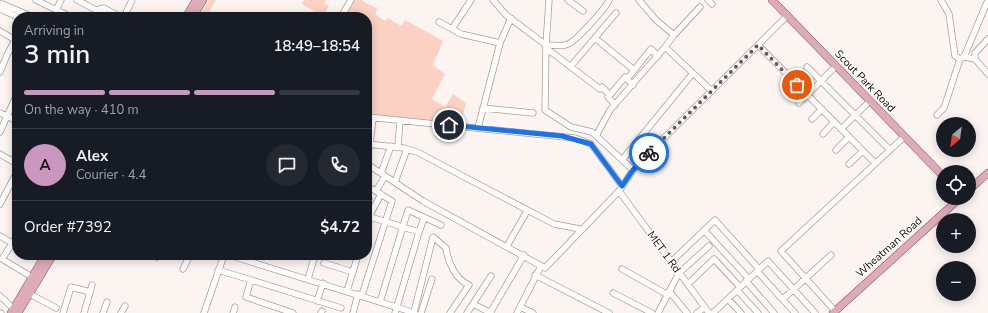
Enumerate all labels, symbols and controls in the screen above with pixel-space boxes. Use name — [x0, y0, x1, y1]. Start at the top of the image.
text: Arriving in — [24, 22, 84, 40]
text: 18:49–18:54 — [273, 36, 360, 56]
text: 3 min — [24, 37, 90, 72]
street label: Scout Park Road — [831, 47, 899, 115]
pin — [780, 68, 814, 102]
icon: bag — [786, 74, 808, 96]
text: On the way · 410 m — [24, 101, 139, 119]
pin — [432, 108, 466, 142]
icon: home — [438, 114, 460, 136]
north arrow — [936, 117, 976, 157]
map controls — [936, 117, 976, 301]
courier — [629, 133, 669, 173]
icon: bike — [638, 142, 660, 164]
button: chat — [266, 144, 308, 186]
button: phone — [318, 144, 360, 186]
text: Alex — [76, 146, 108, 166]
text: A — [39, 155, 51, 175]
button: locate — [936, 165, 976, 205]
text: Courier · 4.4 — [76, 166, 146, 184]
street label: Wheatman Road — [853, 213, 925, 281]
button: + — [936, 213, 976, 253]
text: Order #7392 — [24, 217, 112, 237]
text: $4.72 — [320, 217, 360, 237]
street label: MET 1 Rd — [644, 228, 684, 276]
button: − — [936, 261, 976, 301]

